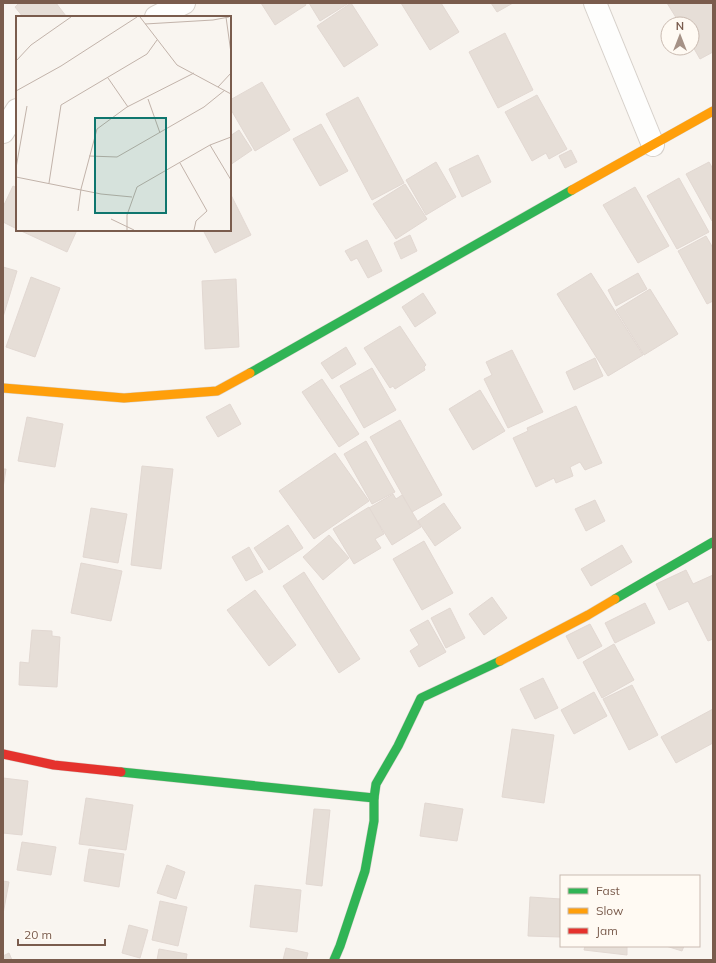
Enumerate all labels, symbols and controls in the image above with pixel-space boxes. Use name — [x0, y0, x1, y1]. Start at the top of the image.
inset map — [16, 16, 231, 231]
north arrow — [660, 16, 700, 56]
text: N — [676, 19, 684, 33]
legend — [560, 875, 700, 947]
text: Fast — [596, 883, 620, 898]
text: Slow — [596, 903, 624, 918]
scale bar — [18, 921, 105, 947]
text: Jam — [596, 923, 618, 938]
text: 20 m — [24, 927, 52, 942]

